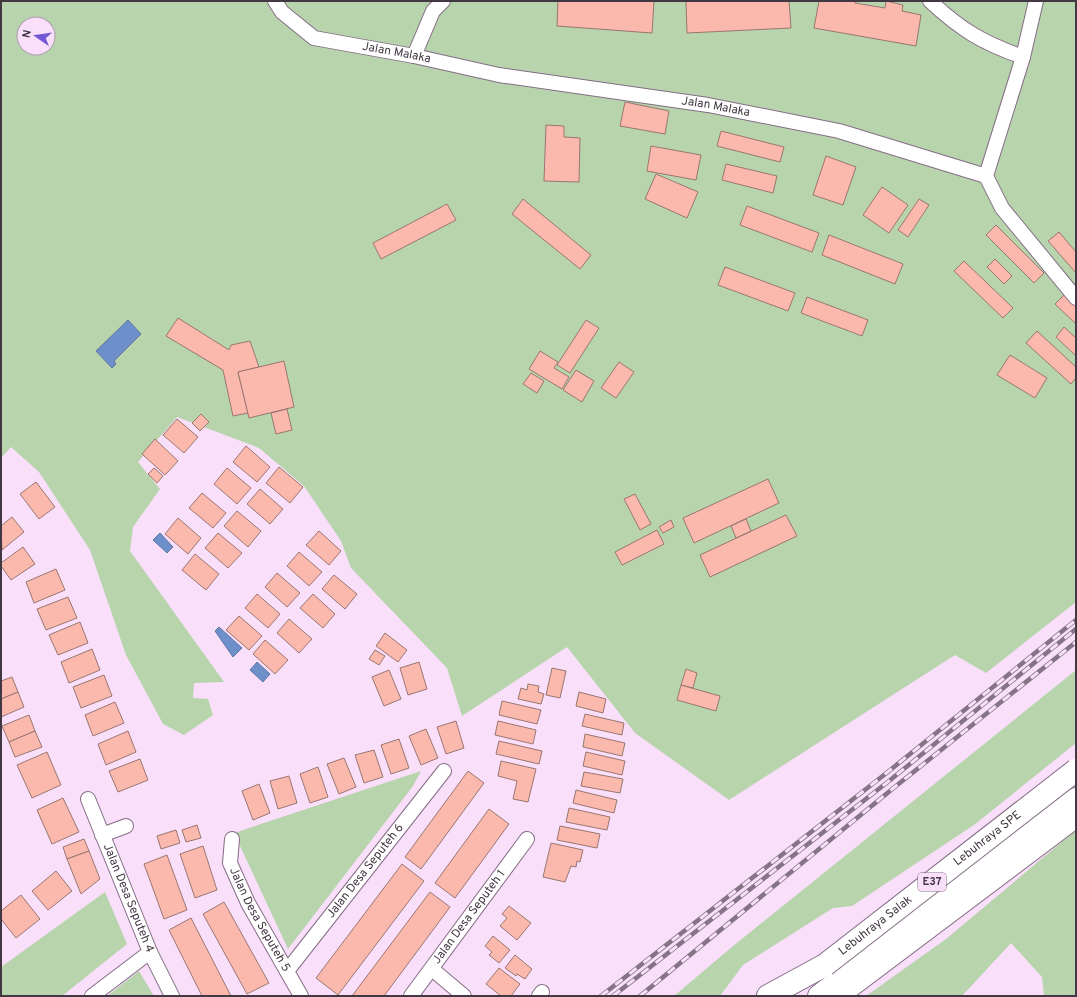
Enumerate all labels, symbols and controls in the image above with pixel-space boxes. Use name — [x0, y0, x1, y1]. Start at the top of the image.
north arrow — [16, 16, 56, 56]
text: N — [20, 29, 35, 39]
street label: Jalan Malaka — [361, 39, 432, 67]
street label: Jalan Malaka — [680, 93, 751, 121]
street label: Lebuhraya SPE — [951, 807, 1025, 870]
street label: Jalan Desa Seputeh 6 — [323, 821, 408, 922]
street label: Jalan Desa Seputeh 4 — [99, 841, 157, 955]
street label: Jalan Desa Seputeh 5 — [225, 865, 294, 975]
street label: Jalan Desa Seputeh 1 — [429, 867, 509, 967]
road number: E37 — [918, 873, 946, 891]
street label: Lebuhraya Salak — [836, 892, 916, 959]

